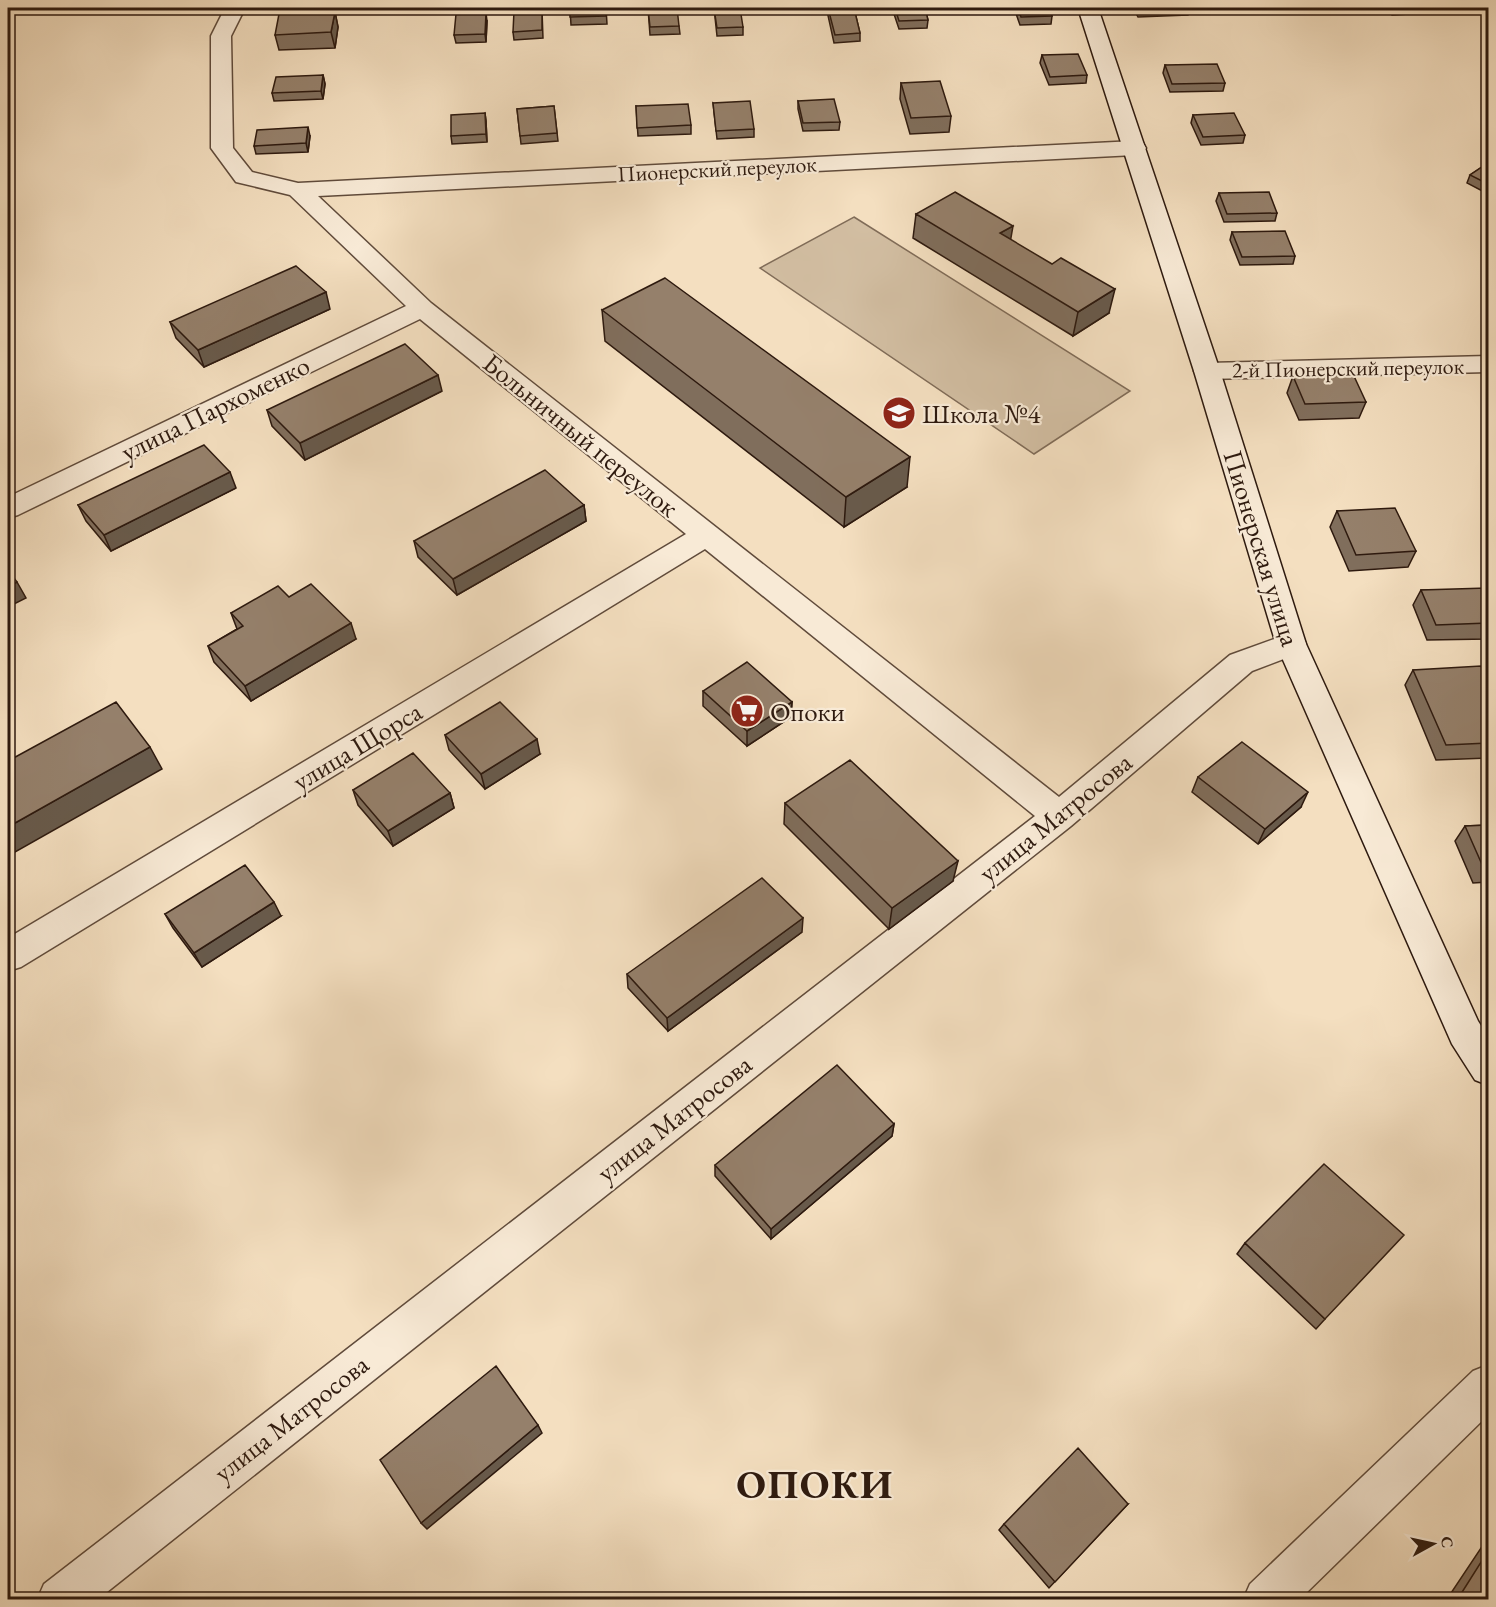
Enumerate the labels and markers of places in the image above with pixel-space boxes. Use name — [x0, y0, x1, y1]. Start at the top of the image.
school or university icon: Школа №4 — [881, 395, 917, 431]
place label: Школа №4 — [922, 396, 1042, 431]
supermarket icon: Опоки — [729, 693, 765, 729]
place label: Опоки — [770, 694, 845, 729]

